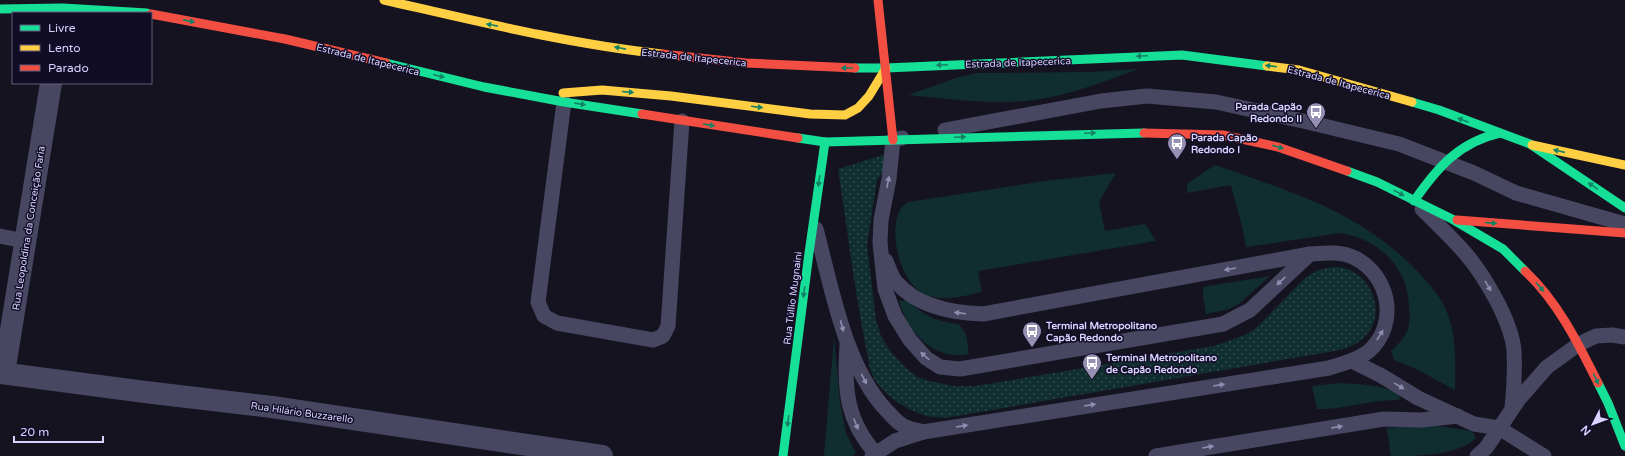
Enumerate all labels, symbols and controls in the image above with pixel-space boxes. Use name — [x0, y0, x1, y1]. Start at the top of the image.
legend — [12, 12, 152, 84]
one-way arrow — [183, 18, 195, 24]
text: Livre — [48, 21, 76, 35]
one-way arrow — [486, 21, 498, 27]
text: Lento — [48, 41, 81, 55]
street label: Estrada de Itapecerica — [315, 41, 421, 79]
one-way arrow — [613, 45, 626, 51]
street label: Estrada de Itapecerica — [641, 46, 747, 69]
one-way arrow — [1136, 53, 1148, 60]
street label: Estrada de Itapecerica — [965, 55, 1071, 71]
text: Parado — [48, 61, 89, 75]
one-way arrow — [935, 62, 948, 68]
one-way arrow — [1265, 63, 1277, 69]
street label: Estrada de Itapecerica — [1286, 63, 1391, 102]
one-way arrow — [840, 65, 853, 71]
one-way arrow — [433, 74, 445, 80]
one-way arrow — [622, 89, 634, 96]
place label: Parada Capão Redondo II — [1235, 101, 1302, 125]
bus stop icon: Parada Capão Redondo II — [1305, 101, 1327, 129]
one-way arrow — [574, 102, 586, 108]
one-way arrow — [751, 104, 763, 110]
one-way arrow — [1457, 116, 1469, 122]
one-way arrow — [703, 122, 715, 128]
one-way arrow — [1084, 130, 1097, 136]
bus stop icon: Parada Capão Redondo I — [1166, 132, 1188, 160]
place label: Parada Capão Redondo I — [1191, 132, 1258, 156]
one-way arrow — [954, 134, 966, 141]
one-way arrow — [1272, 144, 1284, 150]
street label: Rua Leopoldina da Conceição Faria — [10, 145, 48, 311]
one-way arrow — [1553, 148, 1566, 154]
one-way arrow — [816, 175, 822, 187]
one-way arrow — [886, 176, 892, 188]
one-way arrow — [1587, 183, 1598, 190]
one-way arrow — [1394, 190, 1405, 196]
one-way arrow — [1485, 219, 1497, 226]
street label: Rua Túllio Mugnaini — [781, 251, 805, 345]
one-way arrow — [1224, 266, 1236, 272]
one-way arrow — [1276, 276, 1286, 285]
one-way arrow — [1484, 280, 1491, 292]
one-way arrow — [1535, 282, 1545, 292]
one-way arrow — [801, 286, 807, 298]
one-way arrow — [954, 309, 966, 316]
one-way arrow — [839, 320, 845, 332]
bus stop icon: Terminal Metropolitano Capão Redondo — [1021, 320, 1043, 348]
place label: Terminal Metropolitano Capão Redondo — [1045, 320, 1157, 344]
one-way arrow — [1377, 329, 1384, 341]
one-way arrow — [920, 351, 930, 361]
bus stop icon: Terminal Metropolitano de Capão Redondo — [1081, 352, 1103, 380]
place label: Terminal Metropolitano de Capão Redondo — [1105, 352, 1217, 376]
one-way arrow — [1593, 373, 1600, 384]
one-way arrow — [861, 374, 867, 385]
one-way arrow — [1213, 382, 1225, 388]
one-way arrow — [1393, 382, 1404, 390]
street label: Rua Hilário Buzzarello — [250, 400, 354, 426]
one-way arrow — [1084, 402, 1096, 408]
north arrow — [1573, 404, 1613, 444]
one-way arrow — [785, 415, 791, 427]
scale bar — [14, 418, 103, 444]
one-way arrow — [853, 418, 859, 430]
one-way arrow — [956, 422, 968, 428]
text: N — [1578, 423, 1594, 438]
one-way arrow — [1330, 424, 1343, 430]
text: 20 m — [20, 425, 49, 439]
one-way arrow — [1202, 444, 1214, 450]

